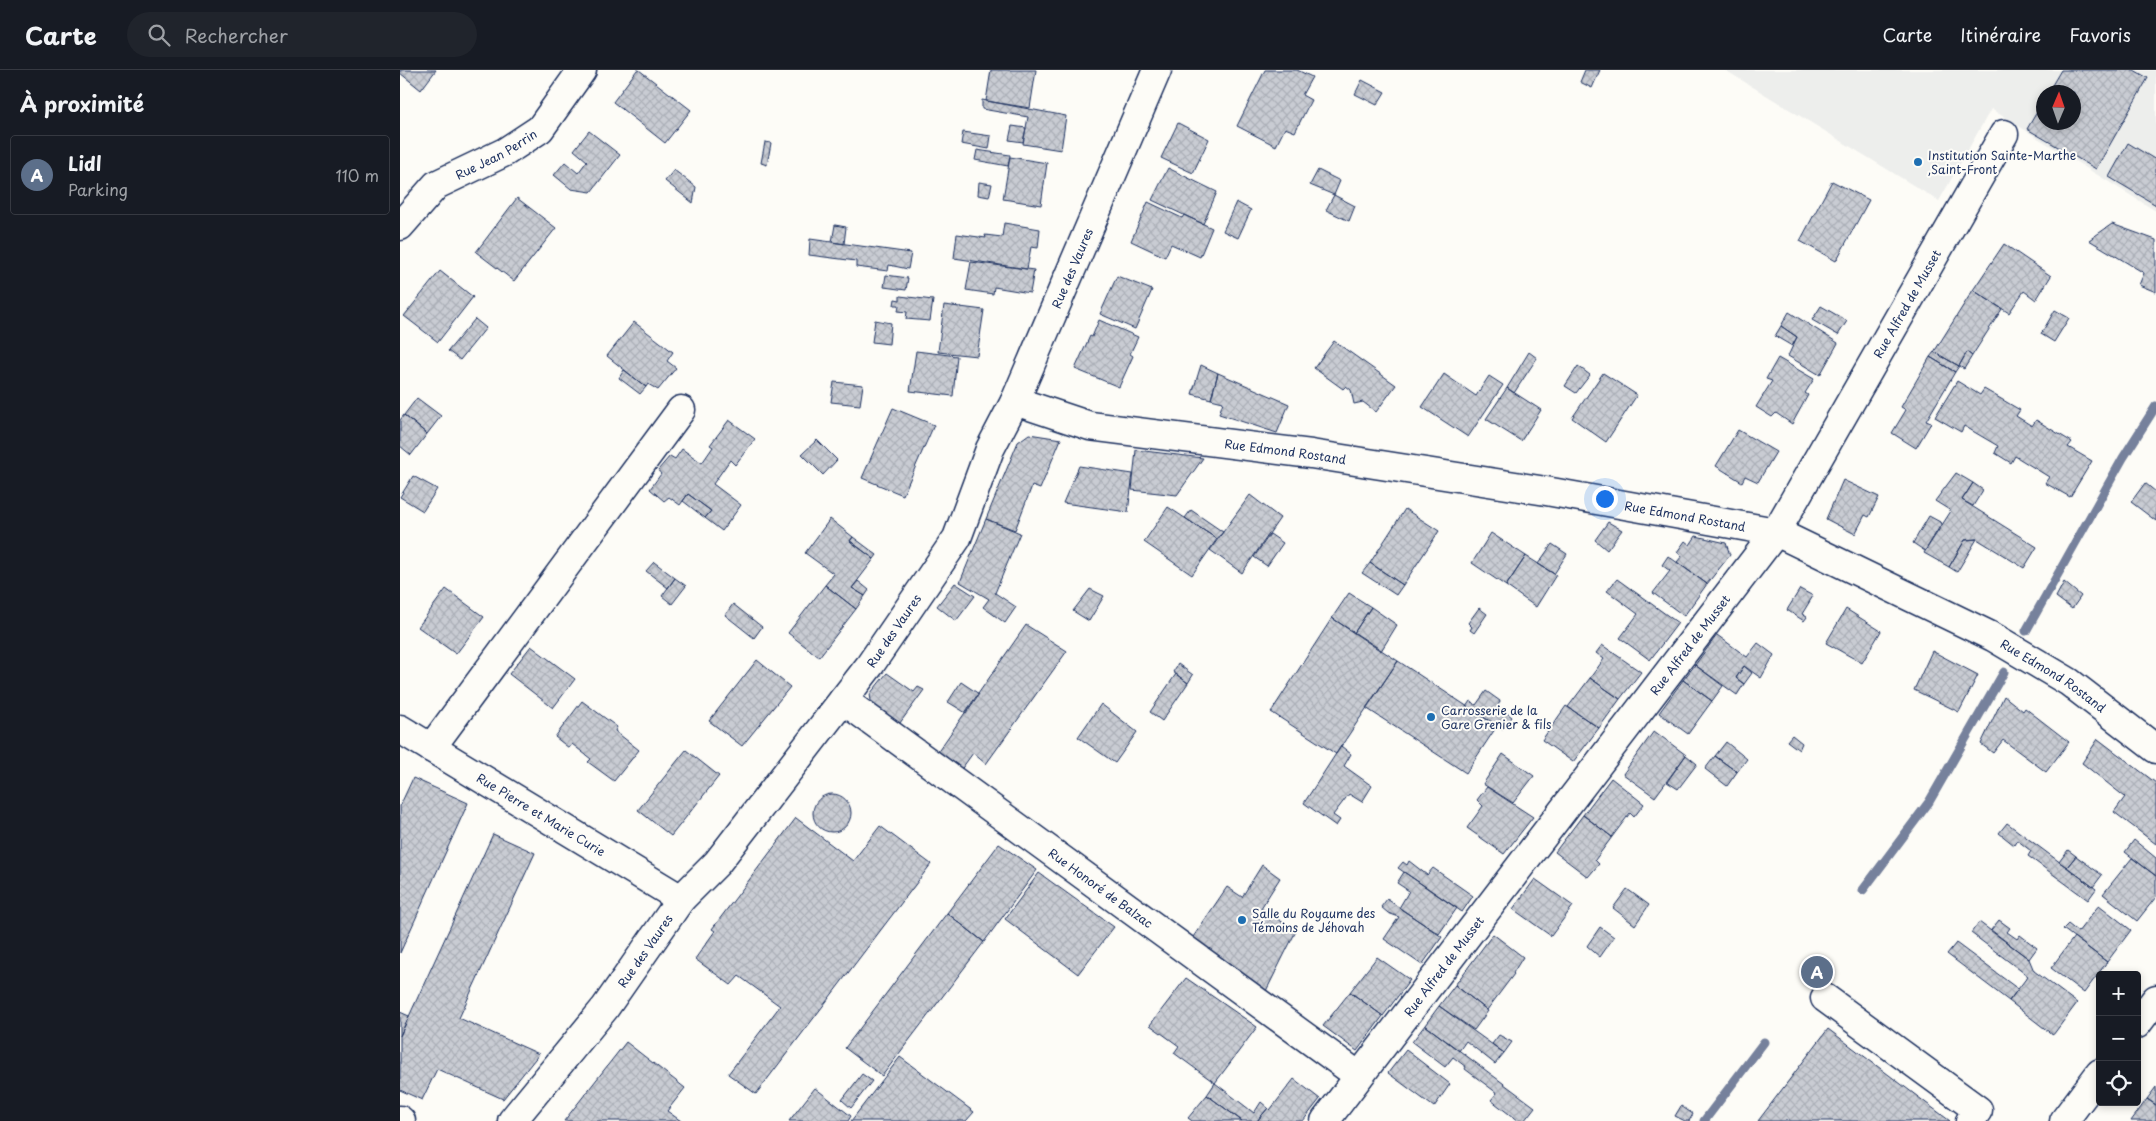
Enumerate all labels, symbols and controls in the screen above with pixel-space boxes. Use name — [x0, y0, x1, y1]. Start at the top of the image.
search box — [127, 12, 477, 57]
text: Carte — [25, 17, 97, 53]
icon: search — [145, 21, 173, 49]
text: Rechercher — [185, 21, 288, 49]
text: Carte — [1882, 21, 1932, 48]
text: Itinéraire — [1960, 21, 2041, 48]
text: Favoris — [2069, 21, 2131, 48]
north arrow — [2036, 85, 2081, 130]
text: À proximité — [20, 87, 144, 119]
street label: Rue Jean Perrin — [452, 125, 540, 184]
place label: Institution Sainte-Marthe ,Saint-Front — [1928, 146, 2076, 178]
text: Lidl — [68, 149, 102, 177]
marker: Institution Sainte-Marthe ,Saint-Front — [1912, 156, 1924, 168]
text: A — [31, 163, 43, 187]
text: 110 m — [336, 163, 379, 187]
text: Parking — [68, 177, 128, 201]
street label: Rue des Vaures — [1047, 225, 1097, 311]
street label: Rue Alfred de Musset — [1869, 246, 1945, 361]
street label: Rue Edmond Rostand — [1223, 434, 1348, 469]
your location — [1592, 486, 1618, 512]
street label: Rue Edmond Rostand — [1623, 496, 1748, 536]
street label: Rue des Vaures — [862, 590, 925, 671]
street label: Rue Alfred de Musset — [1645, 591, 1734, 699]
street label: Rue Edmond Rostand — [1997, 634, 2110, 717]
place label: Carrosserie de la Gare Grenier & fils — [1441, 701, 1552, 733]
marker: Carrosserie de la Gare Grenier & fils — [1425, 711, 1437, 723]
street label: Rue Pierre et Marie Curie — [474, 769, 609, 860]
street label: Rue Honoré de Balzac — [1045, 844, 1157, 932]
place label: Salle du Royaume des Témoins de Jéhovah — [1252, 904, 1376, 936]
street label: Rue des Vaures — [613, 910, 677, 991]
street label: Rue Alfred de Musset — [1399, 912, 1488, 1020]
marker: Salle du Royaume des Témoins de Jéhovah — [1236, 914, 1248, 926]
pin: A — [1801, 953, 1833, 991]
map controls — [2096, 971, 2141, 1106]
button: + — [2096, 971, 2141, 1016]
button: − — [2096, 1016, 2141, 1061]
button: locate — [2096, 1061, 2141, 1106]

